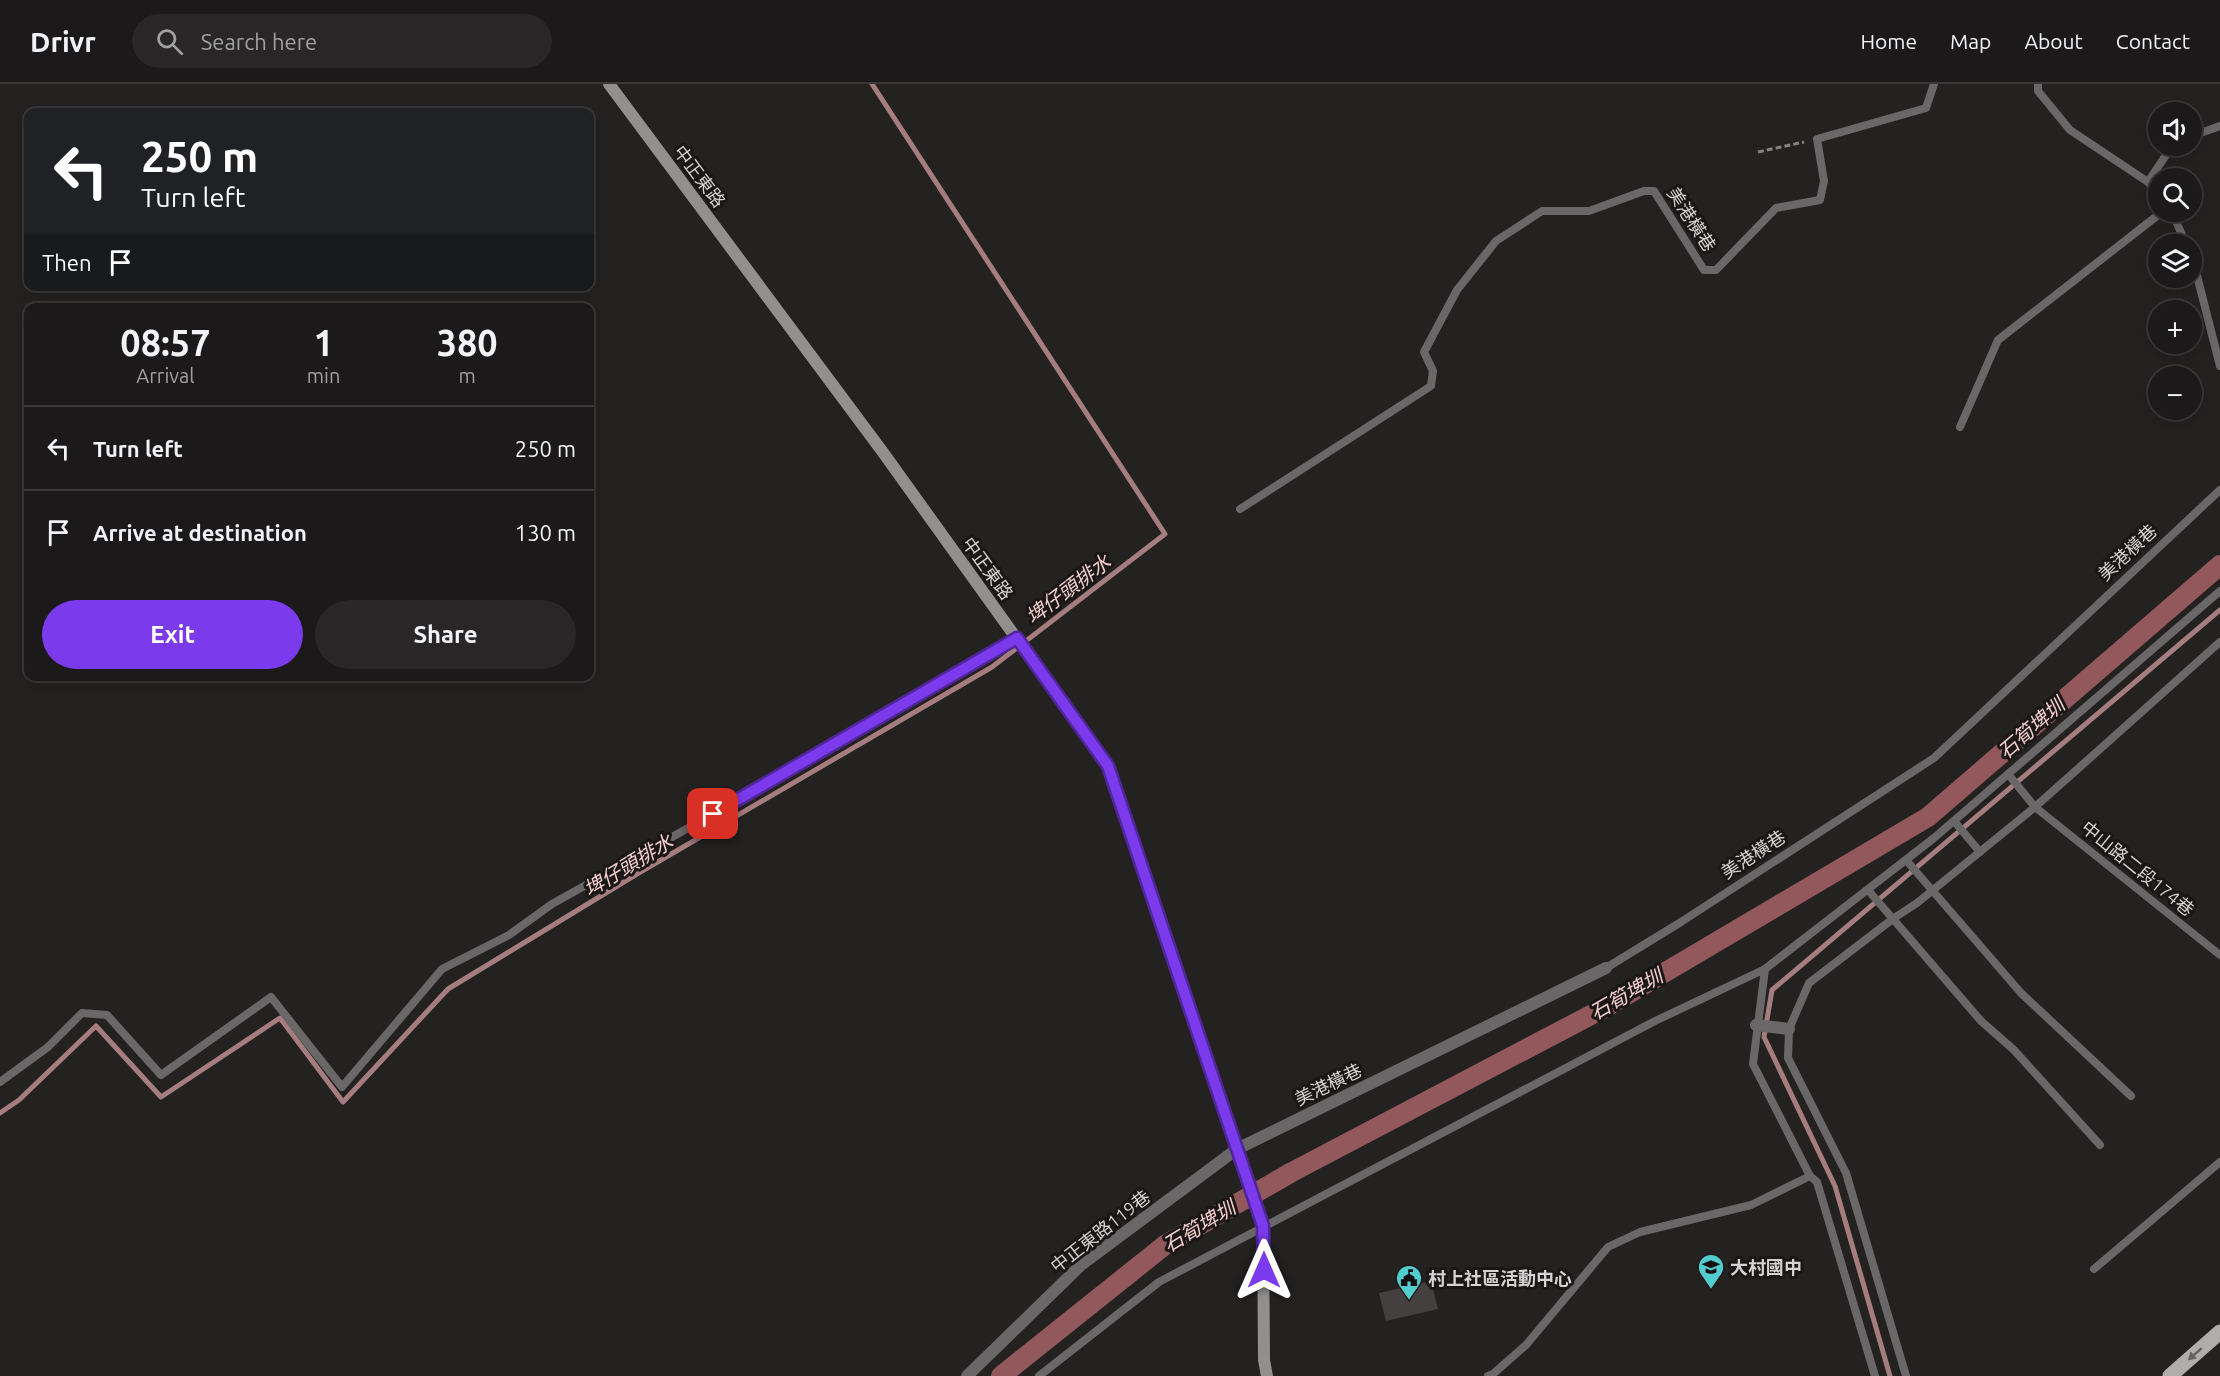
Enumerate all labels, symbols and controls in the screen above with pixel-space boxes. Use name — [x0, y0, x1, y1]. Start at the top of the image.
search box — [132, 14, 552, 68]
icon: search — [153, 25, 186, 58]
text: Drivr — [30, 26, 96, 57]
text: Search here — [201, 29, 317, 54]
text: Home — [1860, 29, 1917, 53]
text: Map — [1950, 29, 1991, 53]
text: About — [2024, 29, 2083, 53]
text: Contact — [2116, 29, 2190, 53]
map controls — [2148, 102, 2202, 420]
button: sound — [2148, 102, 2202, 156]
icon: left — [42, 132, 120, 210]
text: 250 m — [141, 133, 258, 180]
street label: 中正東路 — [670, 141, 730, 211]
button: search — [2148, 168, 2202, 222]
text: Turn left — [141, 182, 245, 212]
street label: 美港橫巷 — [1664, 183, 1720, 255]
button: layers — [2148, 234, 2202, 288]
icon: arrive — [104, 246, 137, 279]
text: Then — [42, 250, 92, 275]
button: + — [2148, 300, 2202, 354]
text: 08:57 — [120, 322, 210, 363]
text: 1 — [313, 322, 334, 363]
text: 380 — [437, 322, 498, 363]
text: Arrival — [136, 364, 195, 387]
text: min — [307, 364, 340, 387]
text: m — [459, 364, 476, 387]
button: − — [2148, 366, 2202, 420]
icon: left — [42, 432, 75, 465]
text: Turn left — [93, 436, 183, 461]
text: 250 m — [515, 436, 576, 461]
icon: arrive — [42, 516, 75, 549]
text: Arrive at destination — [93, 520, 307, 545]
text: 130 m — [515, 520, 576, 545]
street label: 美港橫巷 — [2094, 520, 2160, 584]
street label: 中正東路 — [959, 533, 1017, 603]
water label: 埤仔頭排水 — [1021, 549, 1116, 628]
button: Exit — [42, 600, 303, 669]
button: Share — [315, 600, 576, 669]
water label: 石筍埤圳 — [1993, 691, 2071, 763]
pin — [687, 788, 738, 839]
icon: arrive — [696, 797, 729, 830]
street label: 中山路二段174巷 — [2078, 817, 2198, 919]
street label: 美港橫巷 — [1717, 826, 1789, 882]
water label: 埤仔頭排水 — [579, 829, 678, 901]
water label: 石筍埤圳 — [1586, 963, 1669, 1024]
street label: 美港橫巷 — [1291, 1059, 1365, 1109]
street label: 中正東路119巷 — [1046, 1186, 1154, 1276]
water label: 石筍埤圳 — [1159, 1194, 1242, 1256]
position arrow — [1232, 1238, 1296, 1302]
school or university icon: 大村國中 — [1696, 1252, 1726, 1290]
place label: 大村國中 — [1730, 1257, 1802, 1277]
public building icon: 村上社區活動中心 — [1394, 1263, 1424, 1301]
place label: 村上社區活動中心 — [1428, 1268, 1572, 1288]
one-way arrow — [2188, 1347, 2203, 1360]

